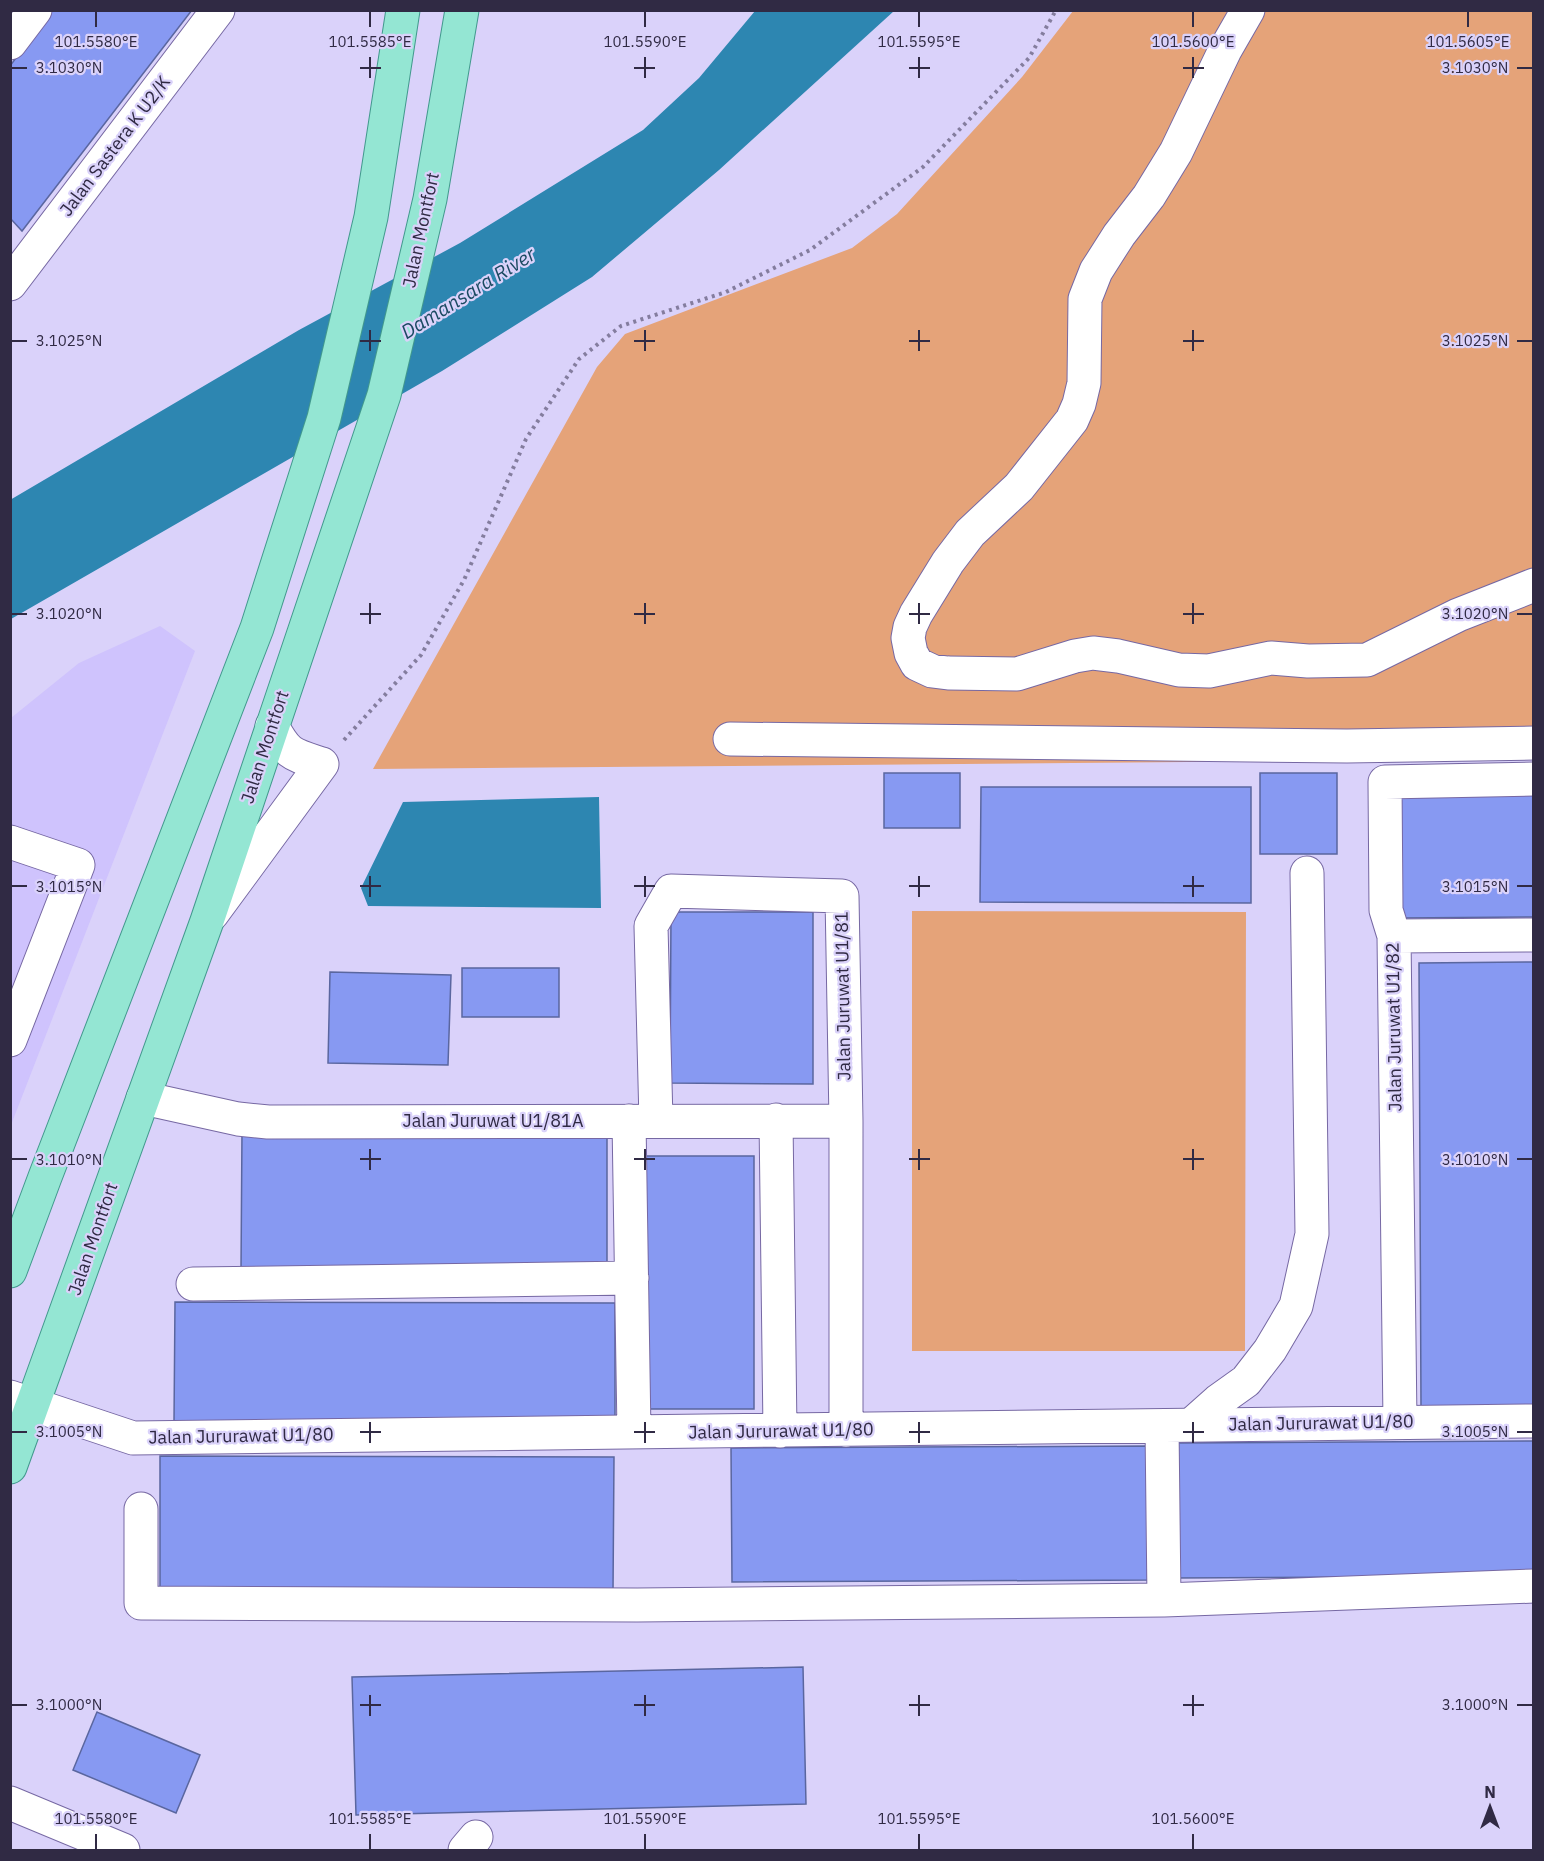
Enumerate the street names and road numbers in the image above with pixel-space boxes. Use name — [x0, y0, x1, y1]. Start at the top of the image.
street label: Jalan Sastera K U2/K — [54, 70, 175, 220]
street label: Jalan Montfort — [397, 170, 444, 290]
street label: Jalan Montfort — [235, 687, 294, 806]
street label: Jalan Juruwat U1/81 — [830, 911, 855, 1081]
street label: Jalan Juruwat U1/82 — [1381, 942, 1406, 1112]
street label: Jalan Juruwat U1/81A — [403, 1109, 584, 1132]
street label: Jalan Montfort — [62, 1179, 123, 1298]
street label: Jalan Jururawat U1/80 — [1228, 1409, 1414, 1436]
street label: Jalan Jururawat U1/80 — [688, 1417, 874, 1444]
street label: Jalan Jururawat U1/80 — [148, 1422, 334, 1449]

